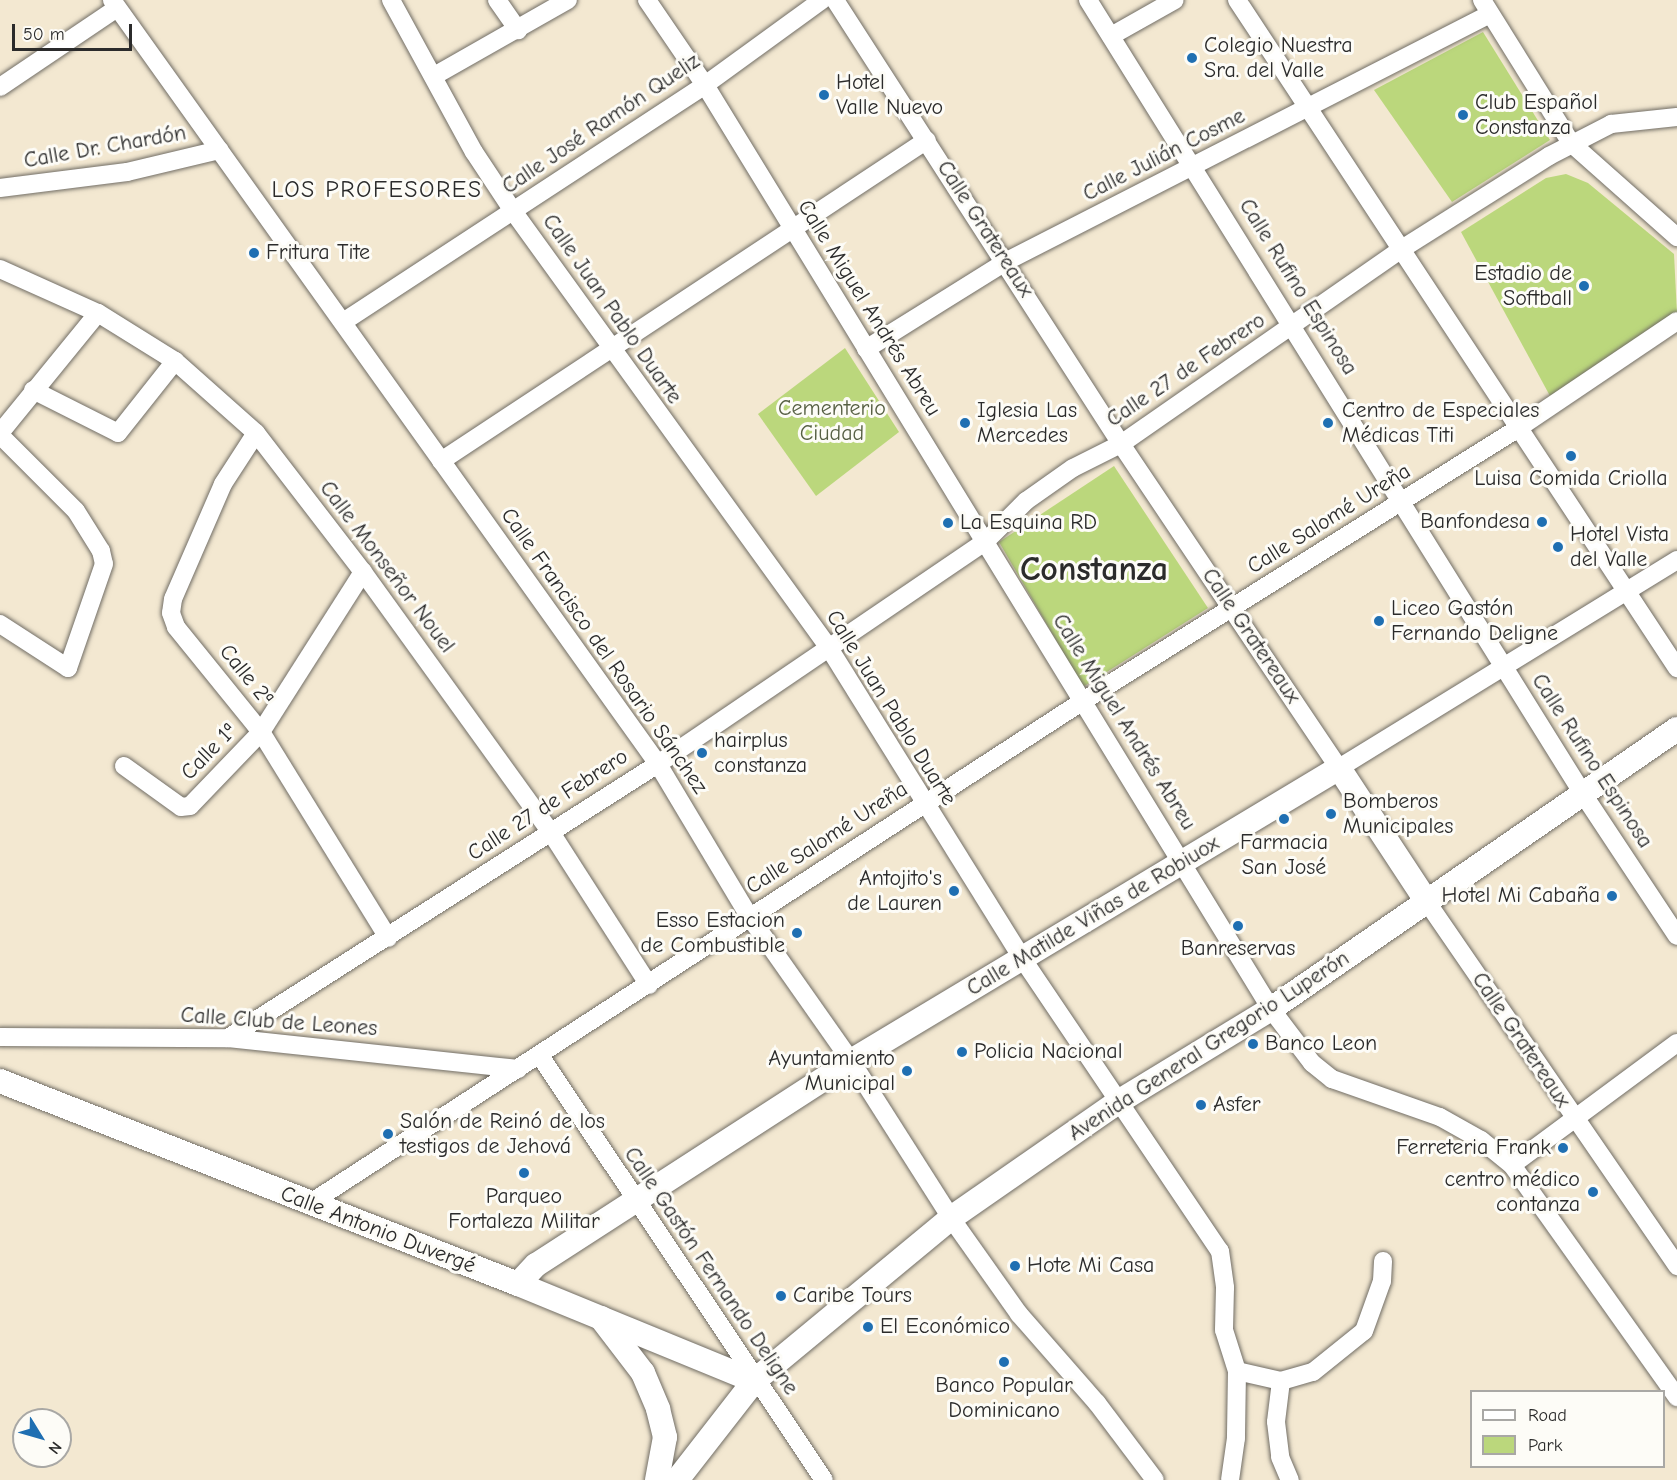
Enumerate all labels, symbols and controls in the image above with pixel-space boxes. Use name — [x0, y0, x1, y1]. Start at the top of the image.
scale bar — [15, 12, 135, 50]
text: 50 m — [23, 24, 65, 45]
place label: Colegio Nuestra Sra. del Valle — [1204, 32, 1352, 84]
street label: Calle José Ramón Queliz — [497, 48, 705, 200]
marker: Colegio Nuestra Sra. del Valle — [1185, 51, 1199, 65]
place label: Hotel Valle Nuevo — [836, 69, 943, 120]
marker: Hotel Valle Nuevo — [817, 88, 831, 102]
place label: Club Español Constanza — [1475, 89, 1598, 140]
street label: Calle Julián Cosme — [1079, 103, 1249, 207]
marker: Club Español Constanza — [1456, 108, 1470, 122]
street label: Calle Dr. Chardón — [22, 120, 188, 174]
street label: Calle Gratereaux — [931, 156, 1039, 302]
district label: LOS PROFESORES — [271, 176, 483, 204]
street label: Calle Rufino Espinosa — [1233, 194, 1363, 380]
street label: Calle Miguel Andrés Abreu — [792, 195, 946, 421]
street label: Calle Juan Pablo Duarte — [537, 209, 687, 409]
place label: Fritura Tite — [266, 240, 370, 266]
marker: Fritura Tite — [247, 246, 261, 260]
place label: Estadio de Softball — [1474, 260, 1572, 312]
marker: Estadio de Softball — [1577, 279, 1591, 293]
street label: Calle 27 de Febrero — [1102, 307, 1270, 433]
park label: Cementerio Ciudad — [778, 395, 886, 446]
place label: Iglesia Las Mercedes — [977, 397, 1077, 448]
place label: Centro de Especiales Médicas Titi — [1342, 397, 1539, 448]
marker: Centro de Especiales Médicas Titi — [1319, 414, 1337, 432]
marker: Iglesia Las Mercedes — [958, 416, 972, 430]
marker: Luisa Comida Criolla — [1564, 449, 1578, 463]
street label: Calle Salomé Ureña — [1243, 458, 1415, 580]
place label: Luisa Comida Criolla — [1474, 466, 1668, 492]
street label: Calle Monseñor Nouel — [314, 476, 460, 658]
street label: Calle Francisco del Rosario Sánchez — [495, 503, 713, 799]
place label: Banfondesa — [1420, 509, 1530, 535]
place label: La Esquina RD — [960, 510, 1097, 536]
marker: Banfondesa — [1535, 515, 1549, 529]
marker: La Esquina RD — [941, 516, 955, 530]
place label: Hotel Vista del Valle — [1570, 521, 1669, 572]
marker: Hotel Vista del Valle — [1551, 540, 1565, 554]
district label: Constanza — [1020, 550, 1168, 590]
street label: Calle Gratereaux — [1196, 563, 1306, 709]
place label: Liceo Gastón Fernando Deligne — [1391, 595, 1558, 646]
street label: Calle Juan Pablo Duarte — [820, 606, 962, 810]
street label: Calle Miguel Andrés Abreu — [1047, 609, 1201, 835]
marker: Liceo Gastón Fernando Deligne — [1372, 614, 1386, 628]
street label: Calle 2ª — [213, 639, 279, 711]
street label: Calle Rufino Espinosa — [1526, 669, 1658, 853]
street label: Calle 1ª — [176, 718, 242, 786]
place label: hairplus constanza — [714, 727, 807, 778]
street label: Calle 27 de Febrero — [463, 743, 633, 867]
marker: hairplus constanza — [695, 746, 709, 760]
street label: Calle Salomé Ureña — [741, 776, 913, 900]
place label: Bomberos Municipales — [1343, 788, 1453, 840]
marker: Bomberos Municipales — [1324, 807, 1338, 821]
marker: Farmacia San José — [1277, 812, 1291, 826]
place label: Farmacia San José — [1240, 829, 1328, 880]
street label: Calle Matilde Viñas de Robiuox — [962, 830, 1224, 1002]
place label: Antojito's de Lauren — [847, 865, 942, 916]
place label: Hotel Mi Cabaña — [1442, 883, 1600, 909]
marker: Antojito's de Lauren — [947, 884, 961, 898]
marker: Hotel Mi Cabaña — [1605, 889, 1619, 903]
place label: Esso Estacion de Combustible — [641, 907, 785, 958]
marker: Banreservas — [1231, 919, 1245, 933]
marker: Esso Estacion de Combustible — [790, 926, 804, 940]
place label: Banreservas — [1181, 936, 1295, 962]
street label: Avenida General Gregorio Luperón — [1064, 945, 1354, 1147]
street label: Calle Gratereaux — [1466, 967, 1576, 1113]
street label: Calle Club de Leones — [180, 1002, 378, 1042]
place label: Banco Leon — [1265, 1031, 1377, 1057]
marker: Banco Leon — [1246, 1037, 1260, 1051]
place label: Policia Nacional — [974, 1039, 1123, 1065]
place label: Ayuntamiento Municipal — [768, 1045, 895, 1096]
marker: Policia Nacional — [955, 1045, 969, 1059]
marker: Ayuntamiento Municipal — [900, 1064, 914, 1078]
place label: Asfer — [1213, 1092, 1261, 1118]
marker: Asfer — [1194, 1098, 1208, 1112]
place label: Salón de Reinó de los testigos de Jehová — [400, 1108, 605, 1160]
marker: Salón de Reinó de los testigos de Jehová — [381, 1127, 395, 1141]
place label: Ferreteria Frank — [1396, 1135, 1551, 1161]
marker: Ferreteria Frank — [1556, 1141, 1570, 1155]
street label: Calle Gastón Fernando Deligne — [618, 1142, 804, 1400]
marker: Parqueo Fortaleza Militar — [517, 1166, 531, 1180]
place label: centro médico contanza — [1444, 1166, 1580, 1218]
street label: Calle Antonio Duvergé — [277, 1181, 479, 1279]
place label: Parqueo Fortaleza Militar — [448, 1183, 600, 1234]
marker: centro médico contanza — [1584, 1183, 1602, 1201]
place label: Hote Mi Casa — [1027, 1253, 1154, 1279]
marker: Hote Mi Casa — [1008, 1259, 1022, 1273]
place label: Caribe Tours — [793, 1283, 912, 1309]
marker: Caribe Tours — [774, 1289, 788, 1303]
place label: El Económico — [880, 1314, 1010, 1340]
marker: El Económico — [861, 1320, 875, 1334]
marker: Banco Popular Dominicano — [997, 1355, 1011, 1369]
place label: Banco Popular Dominicano — [935, 1372, 1073, 1424]
legend — [1470, 1390, 1665, 1468]
text: Road — [1528, 1405, 1567, 1426]
north arrow — [12, 1408, 72, 1468]
text: Park — [1528, 1435, 1562, 1456]
text: N — [44, 1438, 65, 1457]

